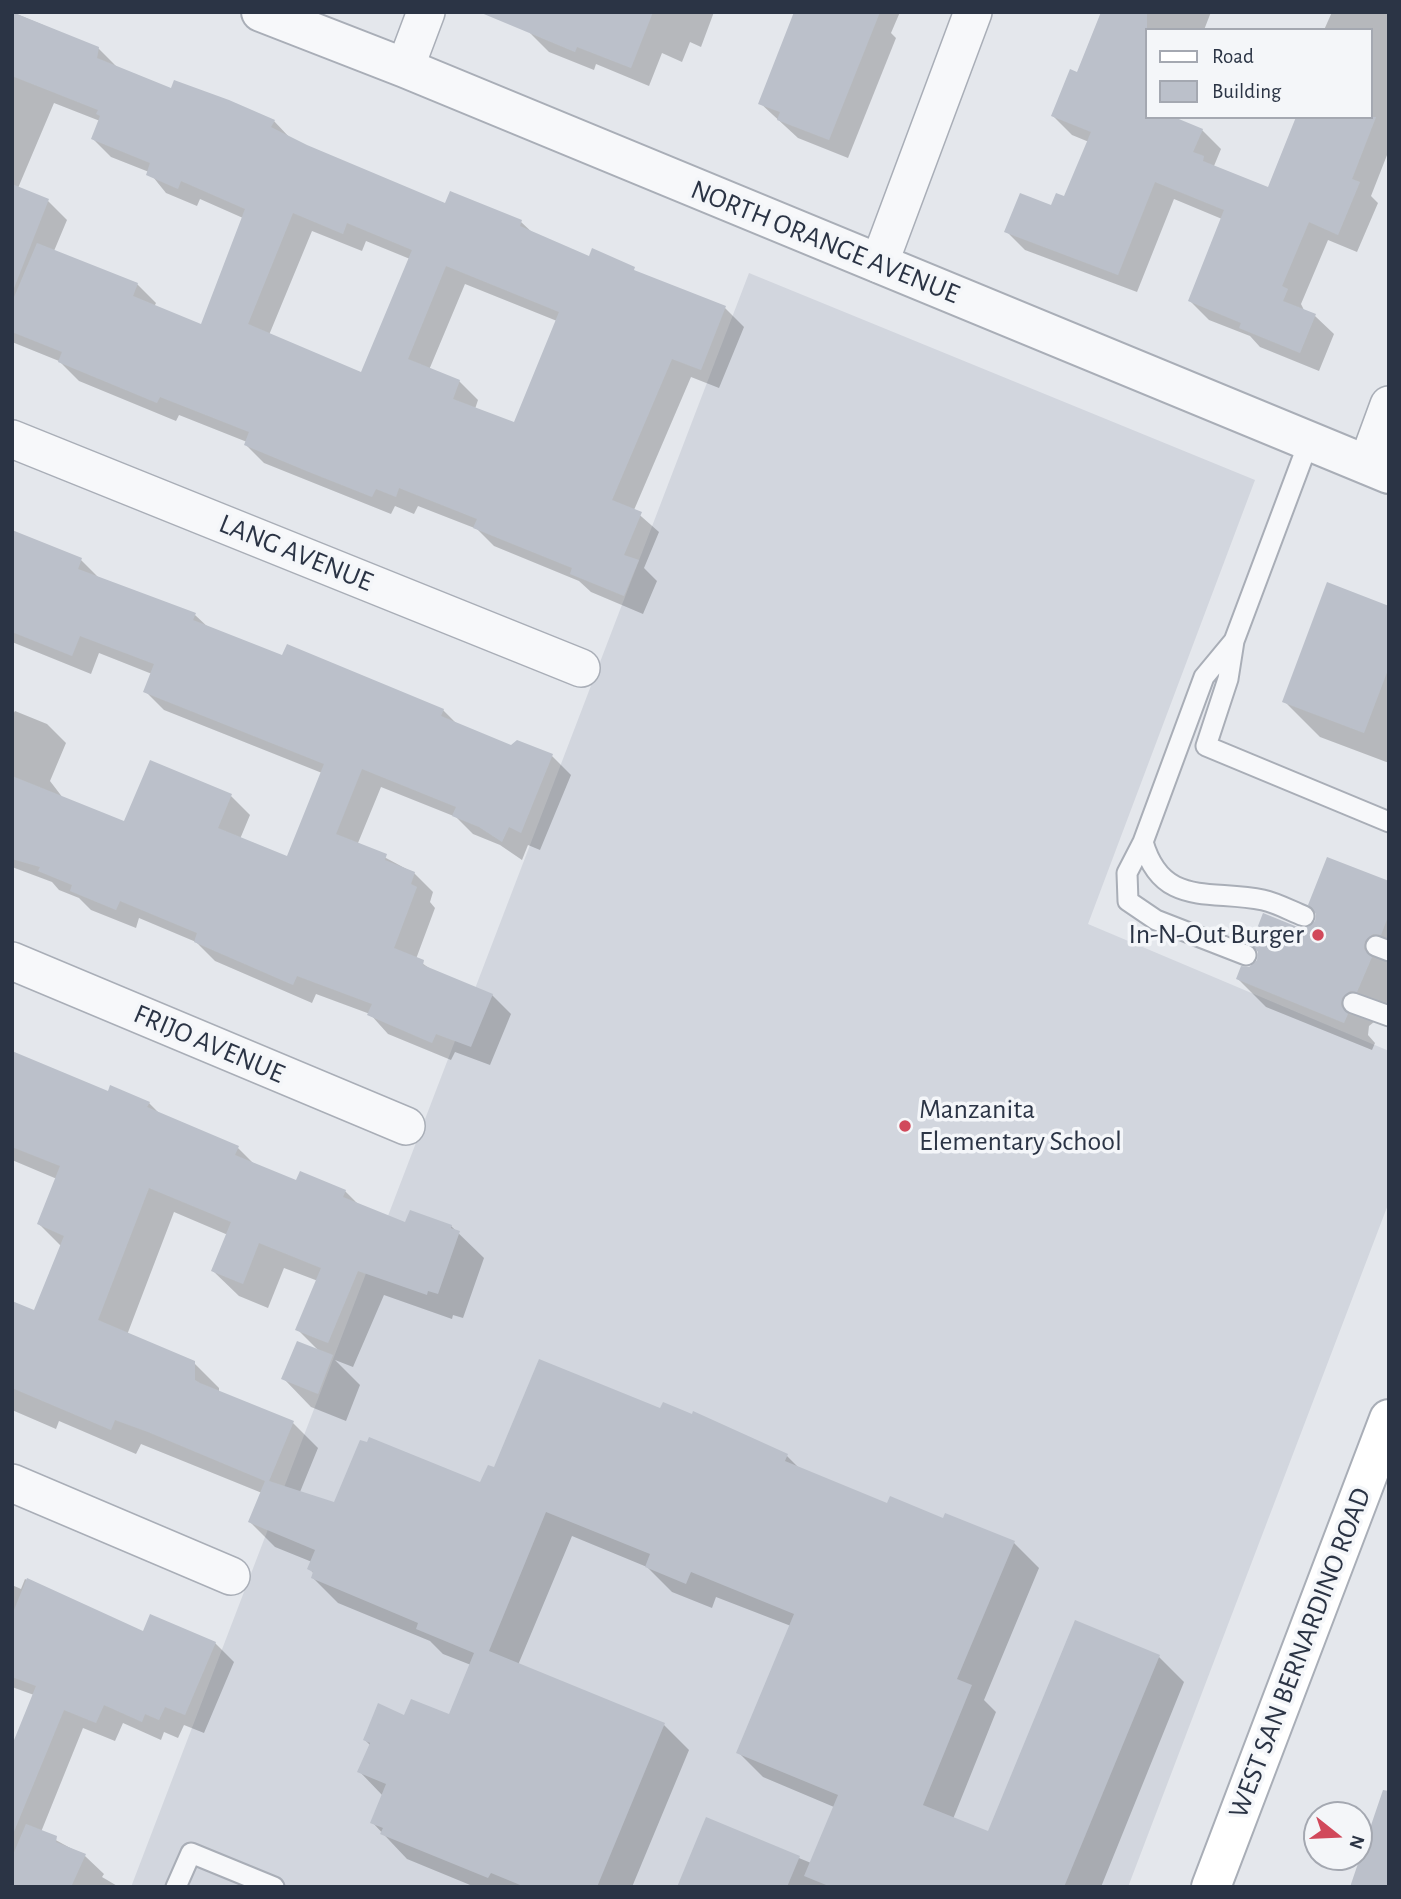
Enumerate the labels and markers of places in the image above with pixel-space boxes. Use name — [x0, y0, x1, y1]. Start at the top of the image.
place label: In-N-Out Burger — [1128, 918, 1304, 952]
marker: In-N-Out Burger — [1310, 927, 1326, 943]
place label: Manzanita Elementary School — [919, 1093, 1122, 1159]
marker: Manzanita Elementary School — [897, 1118, 913, 1134]

